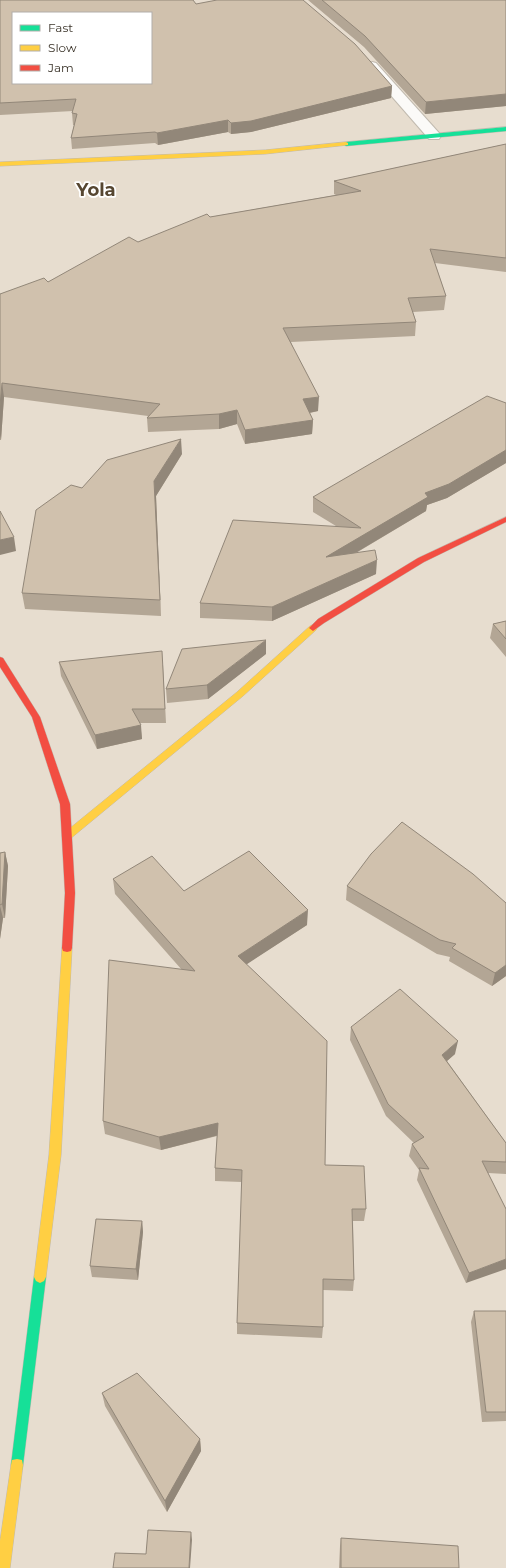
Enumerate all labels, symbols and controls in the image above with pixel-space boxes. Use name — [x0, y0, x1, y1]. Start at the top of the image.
legend — [12, 12, 152, 84]
text: Fast — [48, 20, 73, 35]
text: Slow — [48, 40, 77, 55]
text: Jam — [47, 60, 74, 75]
district label: Yola — [75, 179, 116, 201]

